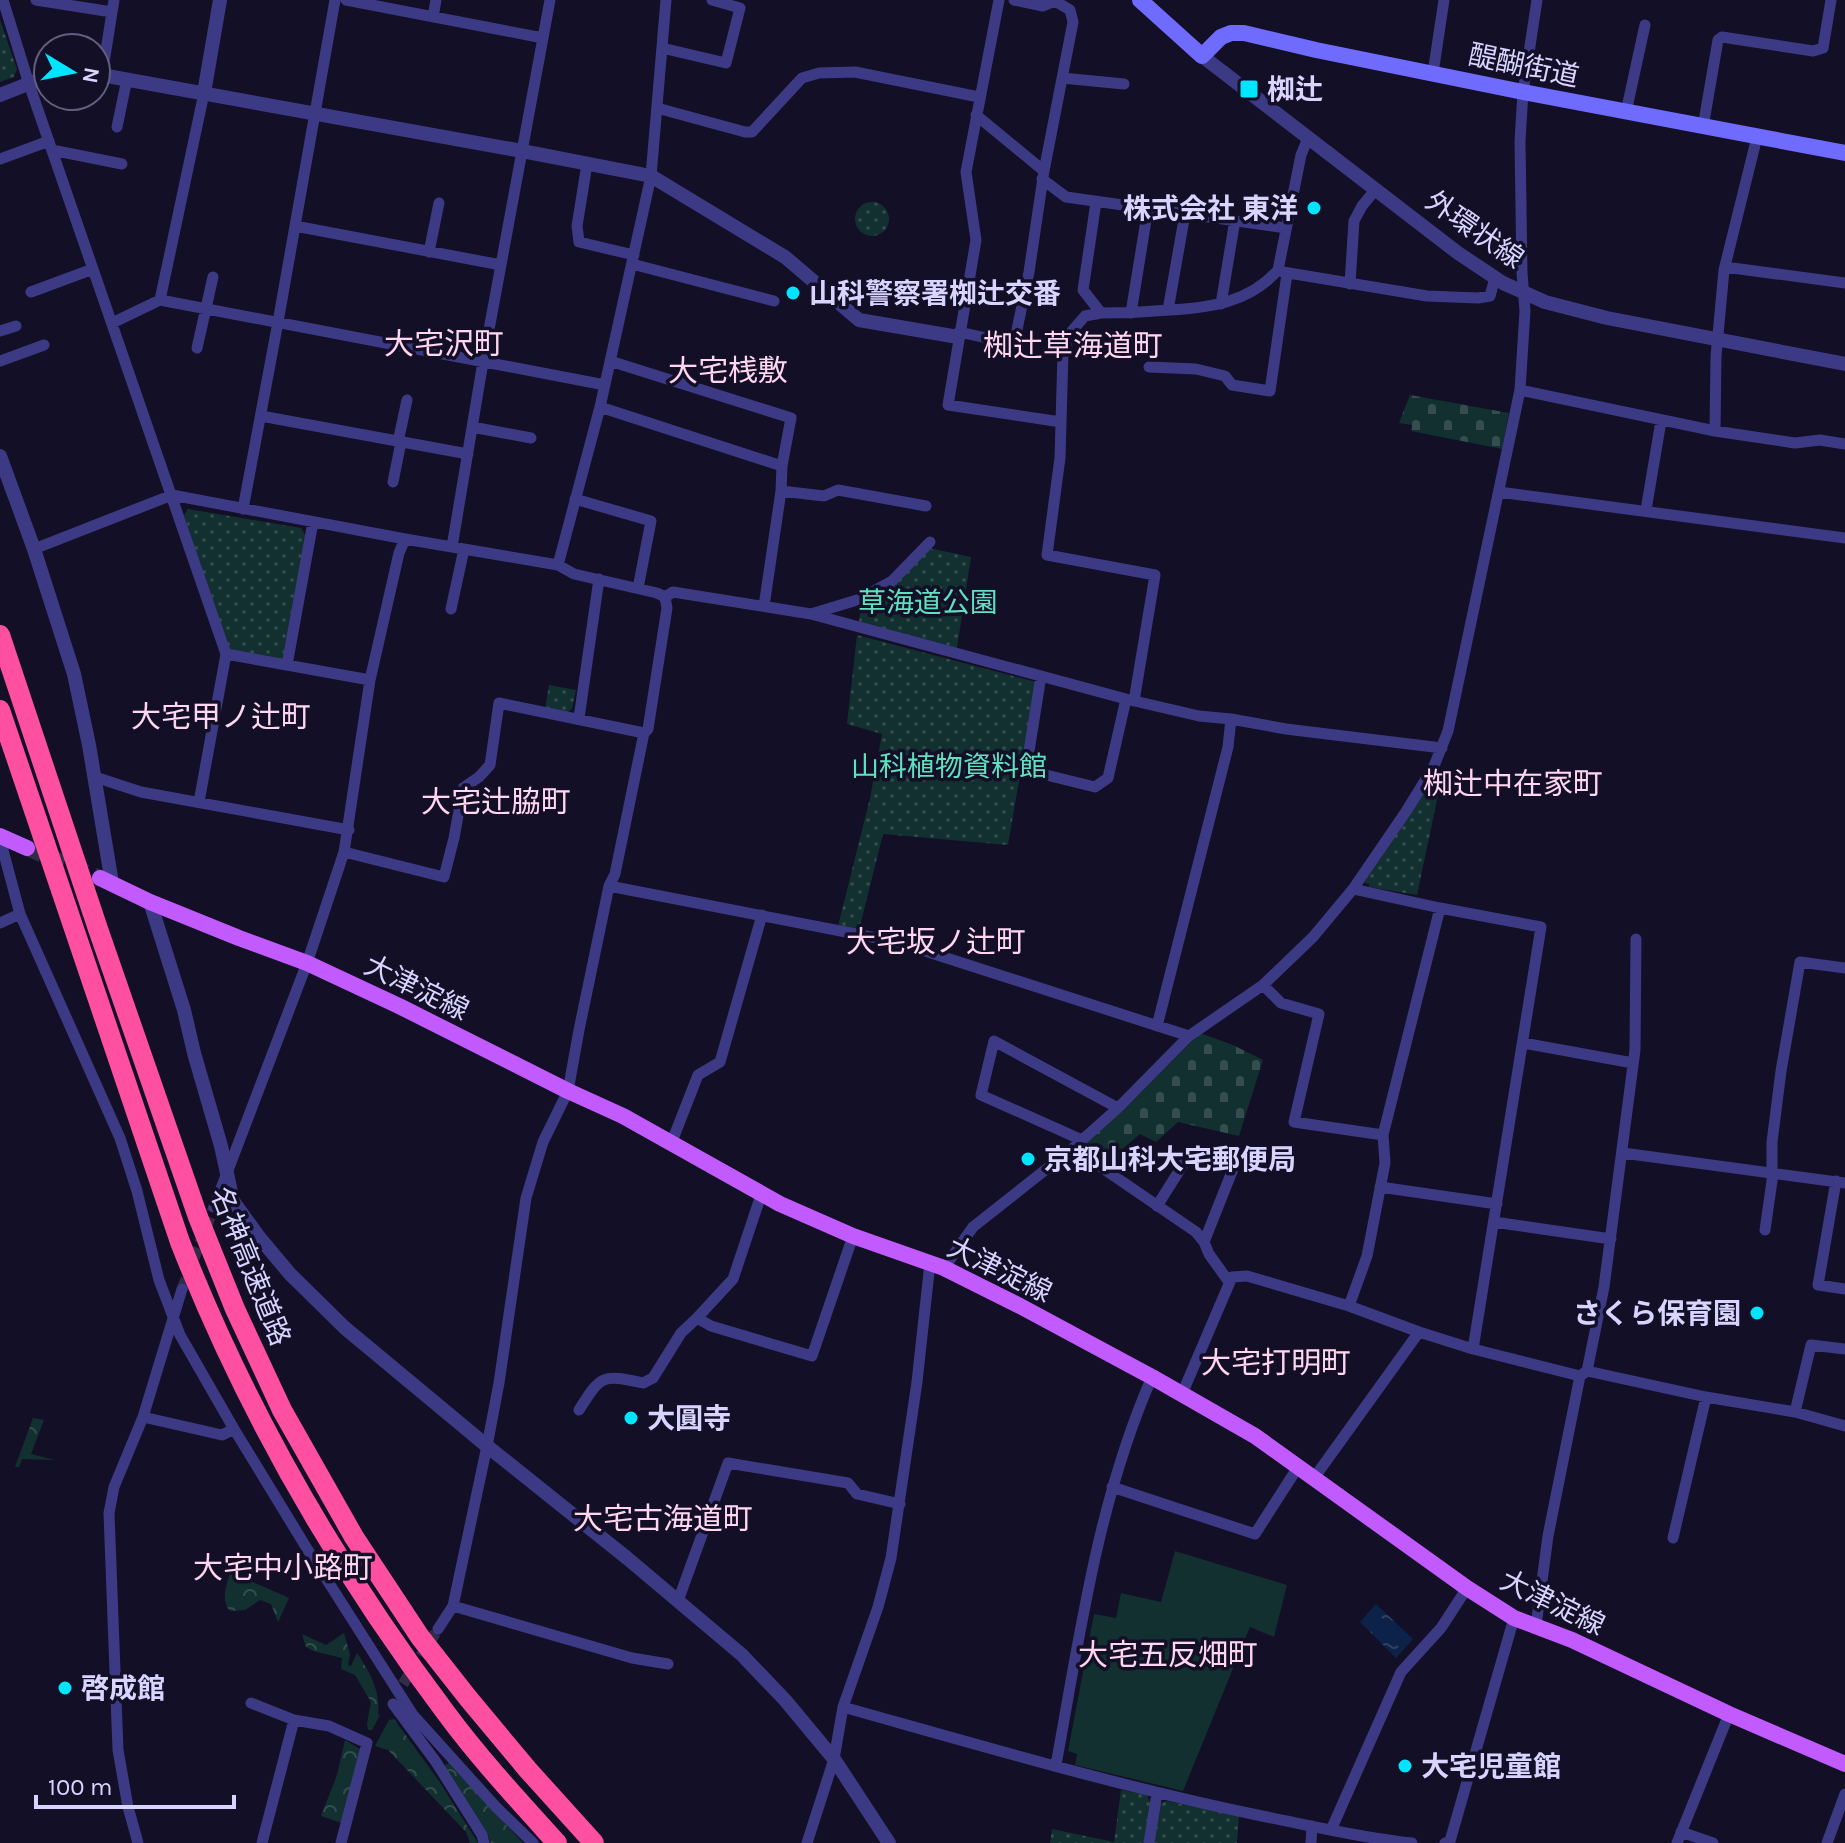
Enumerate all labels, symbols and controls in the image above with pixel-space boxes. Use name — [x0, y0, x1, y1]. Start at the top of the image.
north arrow — [32, 32, 112, 112]
street label: 醍醐街道 — [1466, 38, 1582, 93]
text: N — [77, 65, 105, 85]
place label: 椥辻 — [1267, 73, 1323, 106]
marker: 椥辻 — [1238, 78, 1260, 100]
street label: 外環状線 — [1419, 184, 1530, 275]
place label: 株式会社 東洋 — [1123, 192, 1298, 225]
marker: 株式会社 東洋 — [1305, 199, 1323, 217]
place label: 山科警察署椥辻交番 — [809, 277, 1061, 310]
marker: 山科警察署椥辻交番 — [784, 284, 802, 302]
district label: 大宅沢町 — [384, 326, 504, 362]
district label: 椥辻草海道町 — [983, 328, 1163, 364]
district label: 大宅桟敷 — [668, 353, 788, 389]
park label: 草海道公園 — [858, 586, 998, 619]
district label: 大宅甲ノ辻町 — [131, 699, 311, 735]
park label: 山科植物資料館 — [851, 750, 1047, 783]
district label: 椥辻中在家町 — [1423, 766, 1603, 802]
district label: 大宅辻脇町 — [421, 784, 571, 820]
district label: 大宅坂ノ辻町 — [846, 924, 1026, 960]
street label: 大津淀線 — [359, 948, 474, 1027]
place label: 京都山科大宅郵便局 — [1044, 1143, 1296, 1176]
marker: 京都山科大宅郵便局 — [1019, 1150, 1037, 1168]
street label: 名神高速道路 — [204, 1182, 297, 1350]
street label: 大津淀線 — [942, 1230, 1057, 1309]
place label: さくら保育園 — [1573, 1297, 1741, 1330]
marker: さくら保育園 — [1748, 1304, 1766, 1322]
district label: 大宅打明町 — [1201, 1345, 1351, 1381]
place label: 大圓寺 — [647, 1402, 731, 1435]
marker: 大圓寺 — [622, 1409, 640, 1427]
district label: 大宅古海道町 — [573, 1501, 753, 1537]
district label: 大宅中小路町 — [193, 1550, 373, 1586]
street label: 大津淀線 — [1495, 1563, 1610, 1642]
district label: 大宅五反畑町 — [1078, 1637, 1258, 1673]
place label: 啓成館 — [81, 1672, 165, 1705]
marker: 啓成館 — [56, 1679, 74, 1697]
place label: 大宅児童館 — [1421, 1750, 1561, 1783]
marker: 大宅児童館 — [1396, 1757, 1414, 1775]
scale bar — [36, 1759, 234, 1809]
text: 100 m — [48, 1773, 113, 1801]

